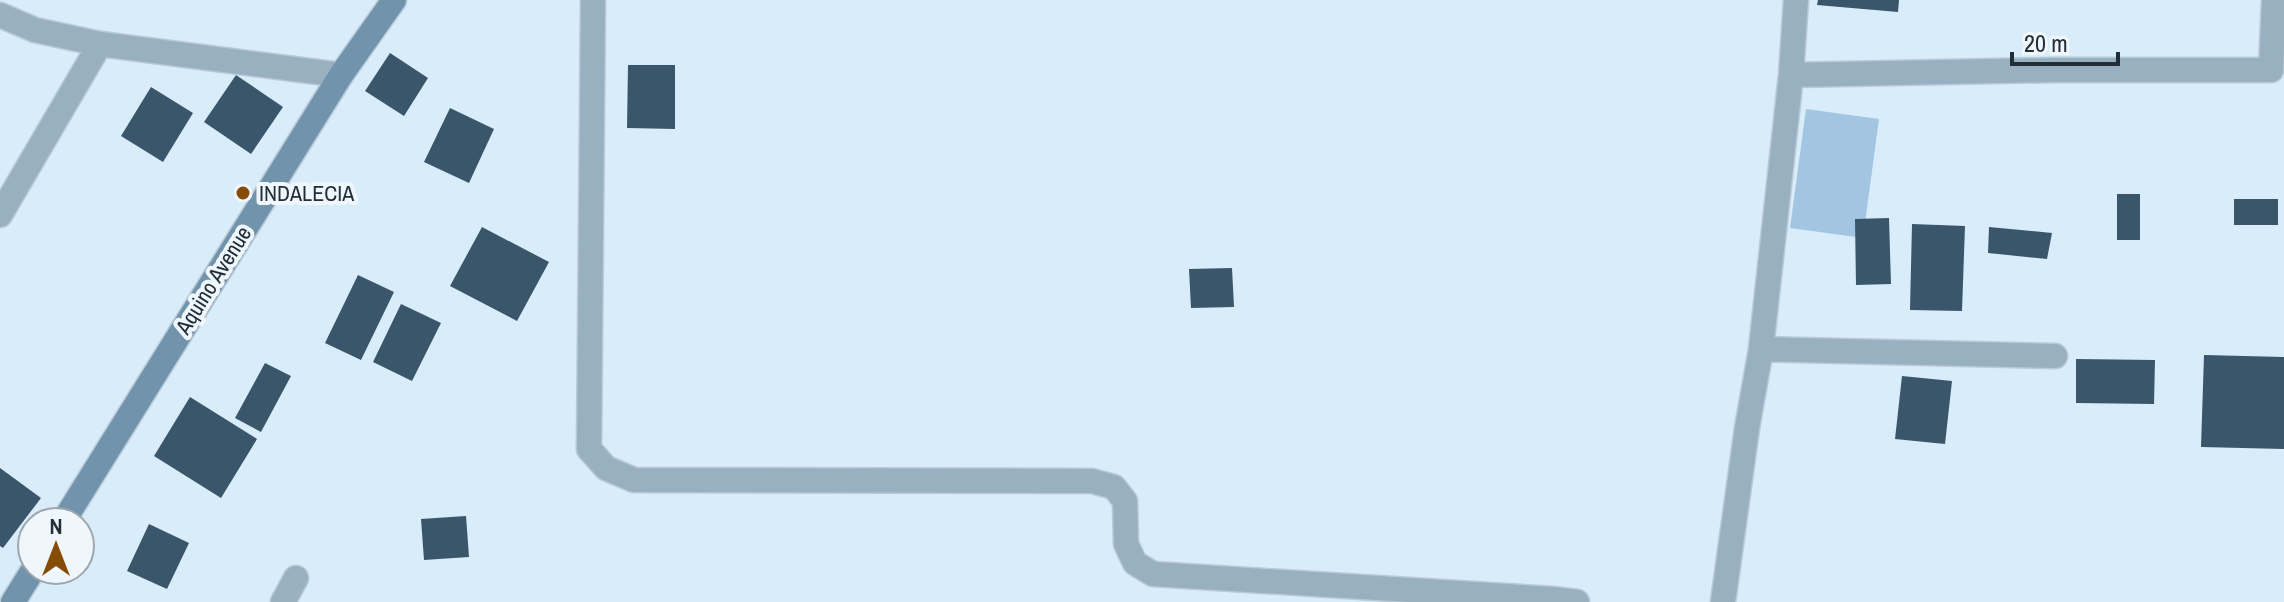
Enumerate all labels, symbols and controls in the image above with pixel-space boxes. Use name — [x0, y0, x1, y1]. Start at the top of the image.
scale bar — [2012, 16, 2118, 66]
text: 20 m — [2024, 27, 2068, 59]
place label: INDALECIA — [259, 178, 355, 208]
marker: INDALECIA — [234, 184, 252, 202]
street label: Aquino Avenue — [167, 220, 258, 341]
north arrow — [16, 506, 96, 586]
text: N — [49, 511, 63, 541]

